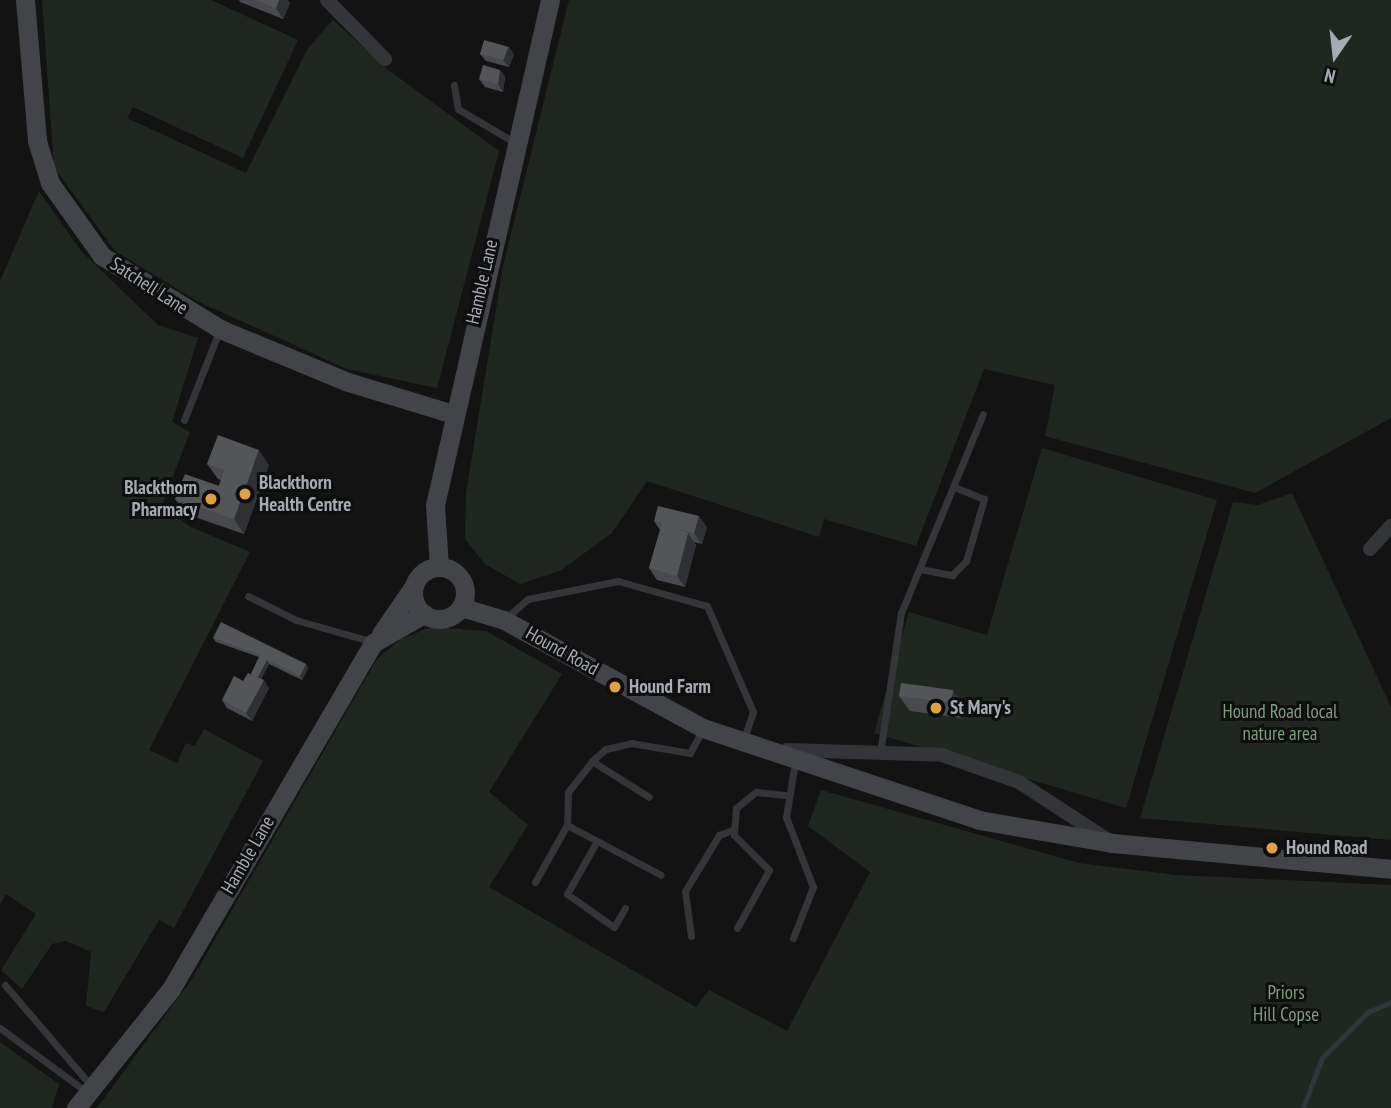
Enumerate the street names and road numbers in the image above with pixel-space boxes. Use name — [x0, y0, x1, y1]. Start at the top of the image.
street label: Hamble Lane — [461, 237, 503, 327]
street label: Satchell Lane — [106, 252, 192, 320]
street label: Hound Road — [522, 622, 602, 680]
street label: Hamble Lane — [217, 812, 279, 898]

